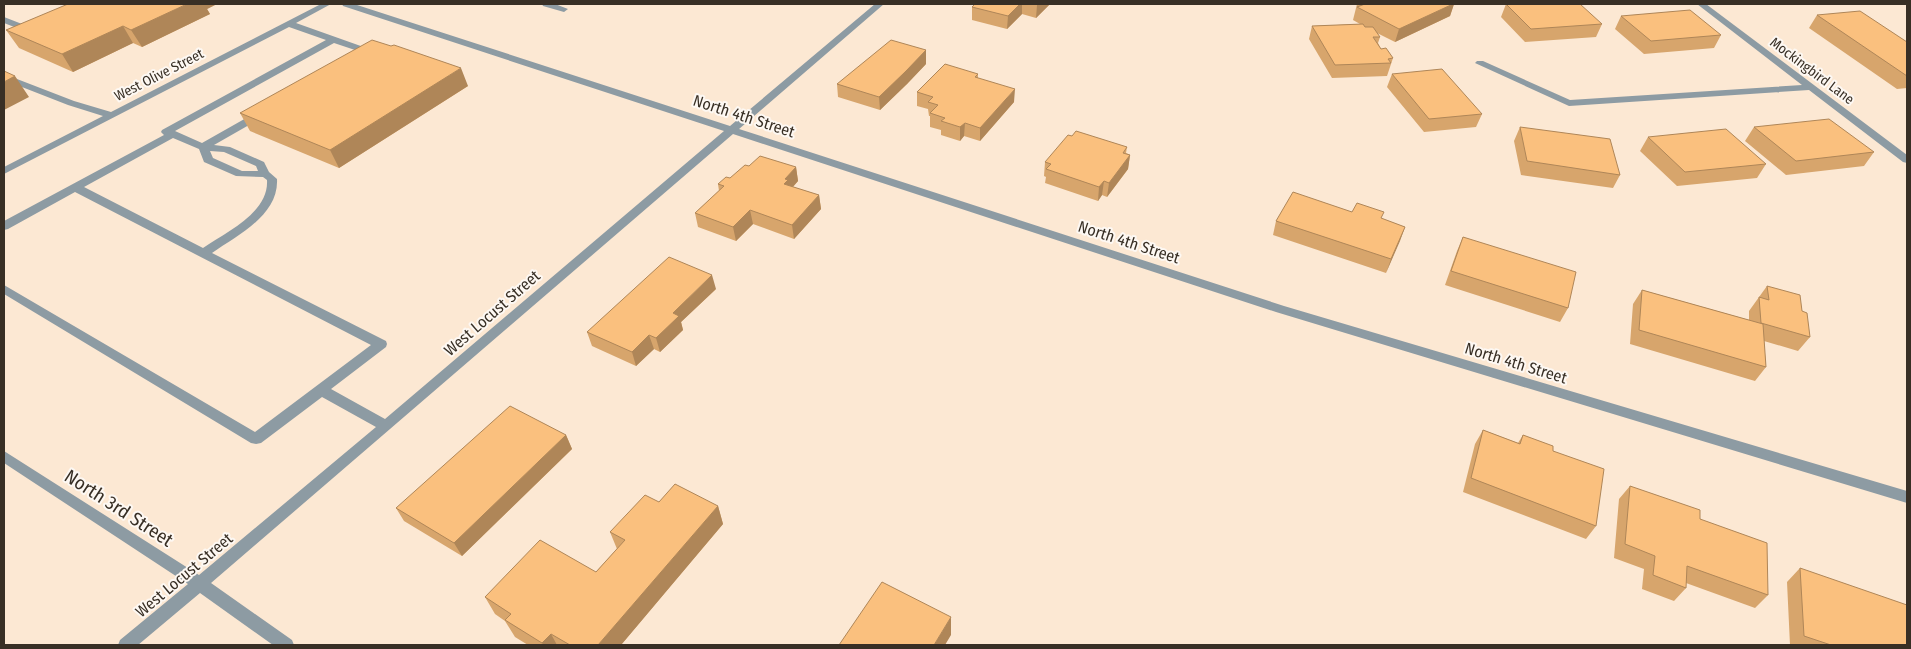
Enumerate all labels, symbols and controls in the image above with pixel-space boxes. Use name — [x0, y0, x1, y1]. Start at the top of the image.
street label: Mockingbird Lane — [1767, 34, 1857, 108]
street label: West Olive Street — [112, 45, 207, 105]
street label: North 4th Street — [691, 91, 798, 142]
street label: North 4th Street — [1076, 217, 1183, 268]
street label: West Locust Street — [440, 266, 544, 360]
street label: North 4th Street — [1463, 338, 1570, 388]
street label: North 3rd Street — [60, 464, 178, 552]
street label: West Locust Street — [132, 528, 237, 621]

